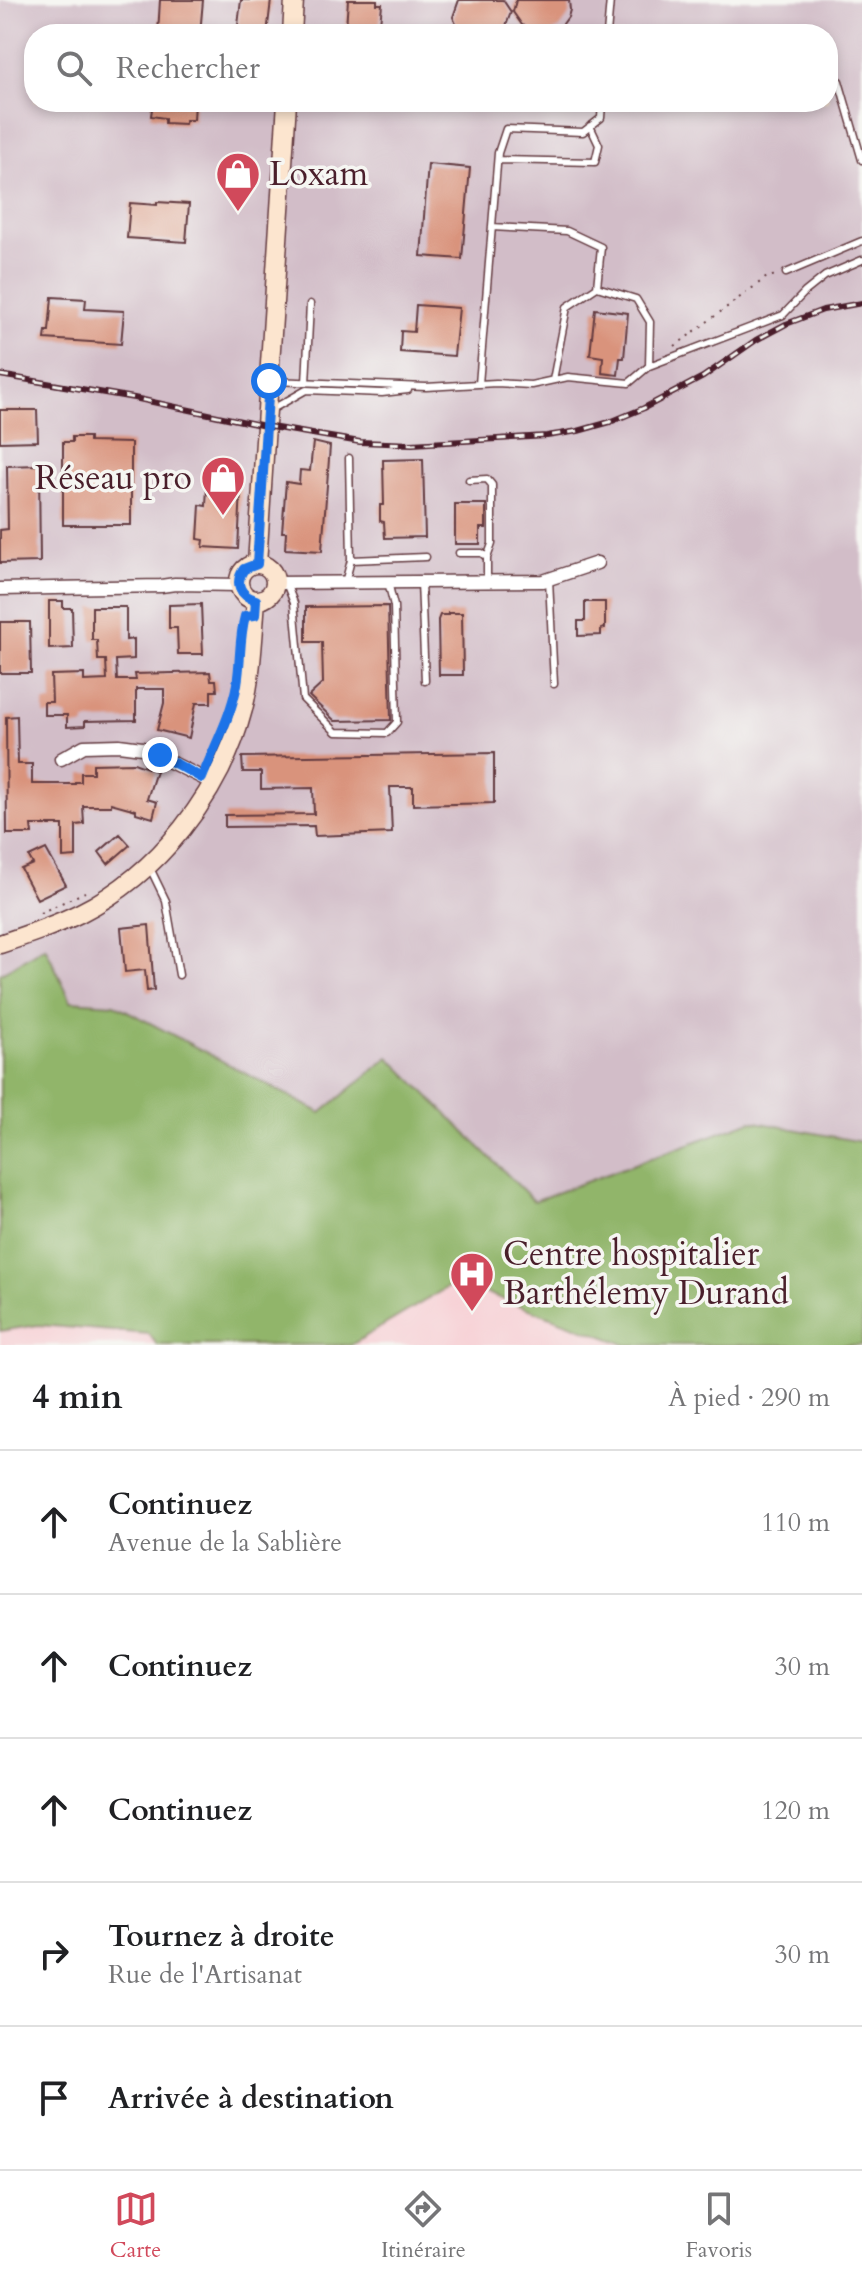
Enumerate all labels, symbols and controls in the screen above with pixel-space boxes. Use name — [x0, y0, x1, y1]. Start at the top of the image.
search box — [24, 24, 838, 112]
icon: search — [52, 46, 96, 90]
text: Rechercher — [116, 48, 260, 89]
shop icon: Loxam — [214, 150, 262, 213]
place label: Loxam — [269, 151, 369, 197]
route start — [251, 363, 287, 399]
shop icon: Réseau pro — [199, 454, 247, 517]
place label: Réseau pro — [35, 455, 192, 501]
route end — [142, 737, 178, 773]
place label: Centre hospitalier Barthélemy Durand — [503, 1231, 789, 1316]
hospital icon: Centre hospitalier Barthélemy Durand — [448, 1250, 496, 1313]
text: 4 min — [32, 1374, 123, 1420]
text: À pied · 290 m — [668, 1380, 830, 1415]
text: Continuez — [108, 1484, 252, 1525]
icon: ahead — [32, 1500, 76, 1544]
text: 110 m — [761, 1505, 830, 1540]
text: Avenue de la Sablière — [108, 1525, 342, 1560]
icon: ahead — [32, 1644, 76, 1688]
text: Continuez — [108, 1646, 252, 1687]
text: 30 m — [774, 1649, 830, 1684]
icon: ahead — [32, 1788, 76, 1832]
text: Continuez — [108, 1790, 252, 1831]
text: 120 m — [761, 1793, 830, 1828]
text: Tournez à droite — [108, 1916, 335, 1957]
icon: right — [32, 1932, 76, 1976]
text: 30 m — [774, 1937, 830, 1972]
text: Rue de l'Artisanat — [108, 1957, 302, 1992]
icon: arrive — [32, 2076, 76, 2120]
text: Arrivée à destination — [108, 2078, 394, 2119]
tab: Carte — [110, 2187, 161, 2265]
tab: Itinéraire — [381, 2187, 466, 2265]
tab: Favoris — [685, 2187, 752, 2265]

